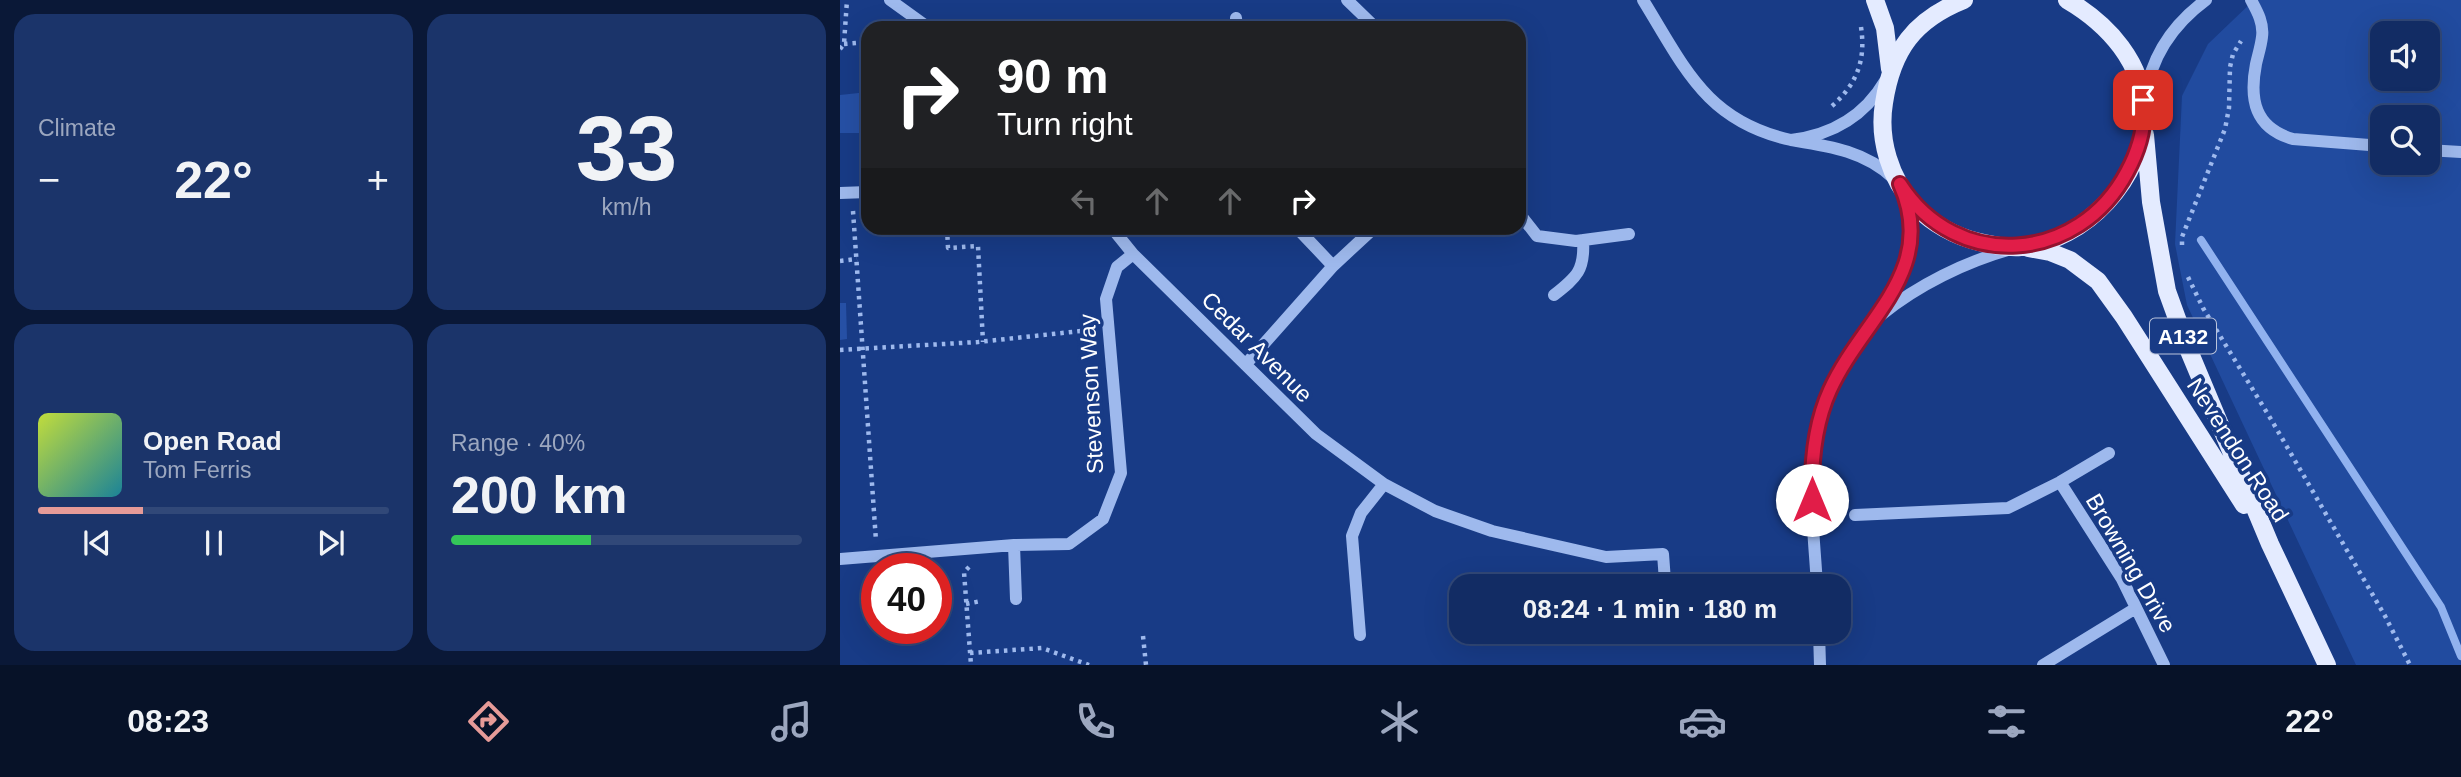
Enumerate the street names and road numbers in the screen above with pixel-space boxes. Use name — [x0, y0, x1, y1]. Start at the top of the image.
street label: Cedar Avenue — [1196, 286, 1318, 408]
street label: Stevenson Way — [1074, 313, 1108, 475]
road number: A132 — [2150, 318, 2216, 354]
street label: Nevendon Road — [2182, 373, 2294, 527]
street label: Browning Drive — [2081, 489, 2181, 637]

